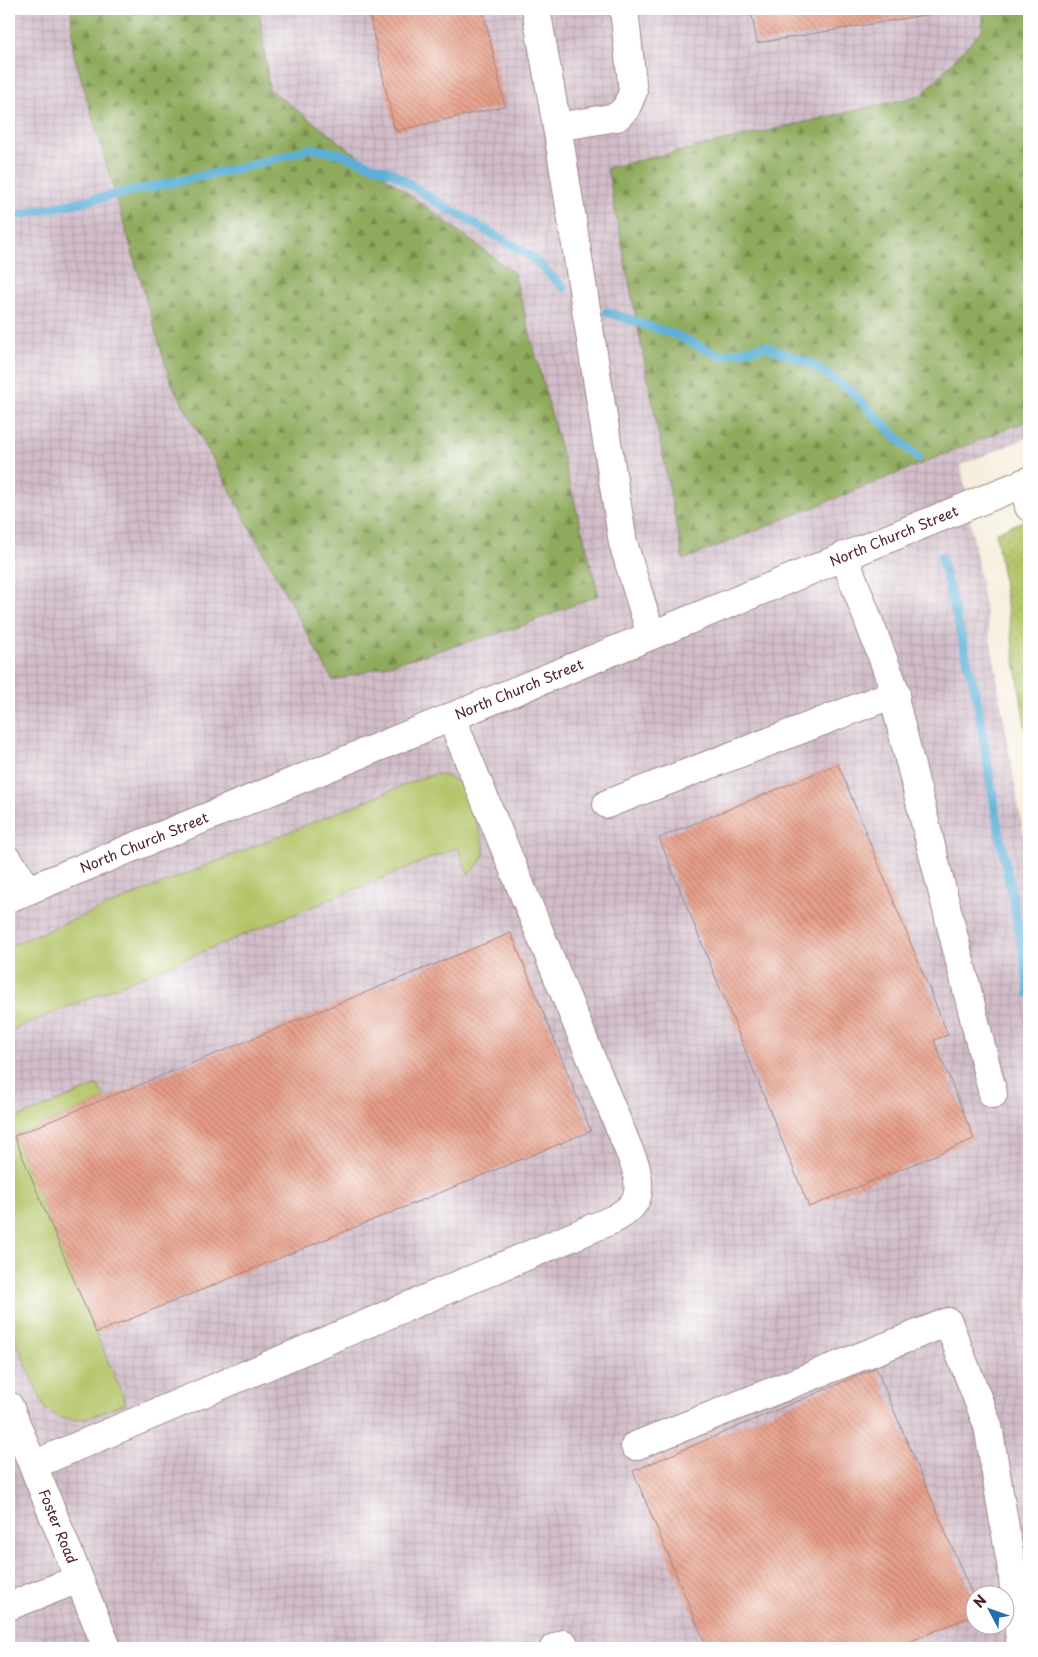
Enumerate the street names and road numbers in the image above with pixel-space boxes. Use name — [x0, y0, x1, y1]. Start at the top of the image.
street label: North Church Street — [826, 500, 961, 571]
street label: North Church Street — [451, 653, 587, 725]
street label: North Church Street — [76, 806, 212, 878]
street label: Foster Road — [34, 1486, 83, 1567]

